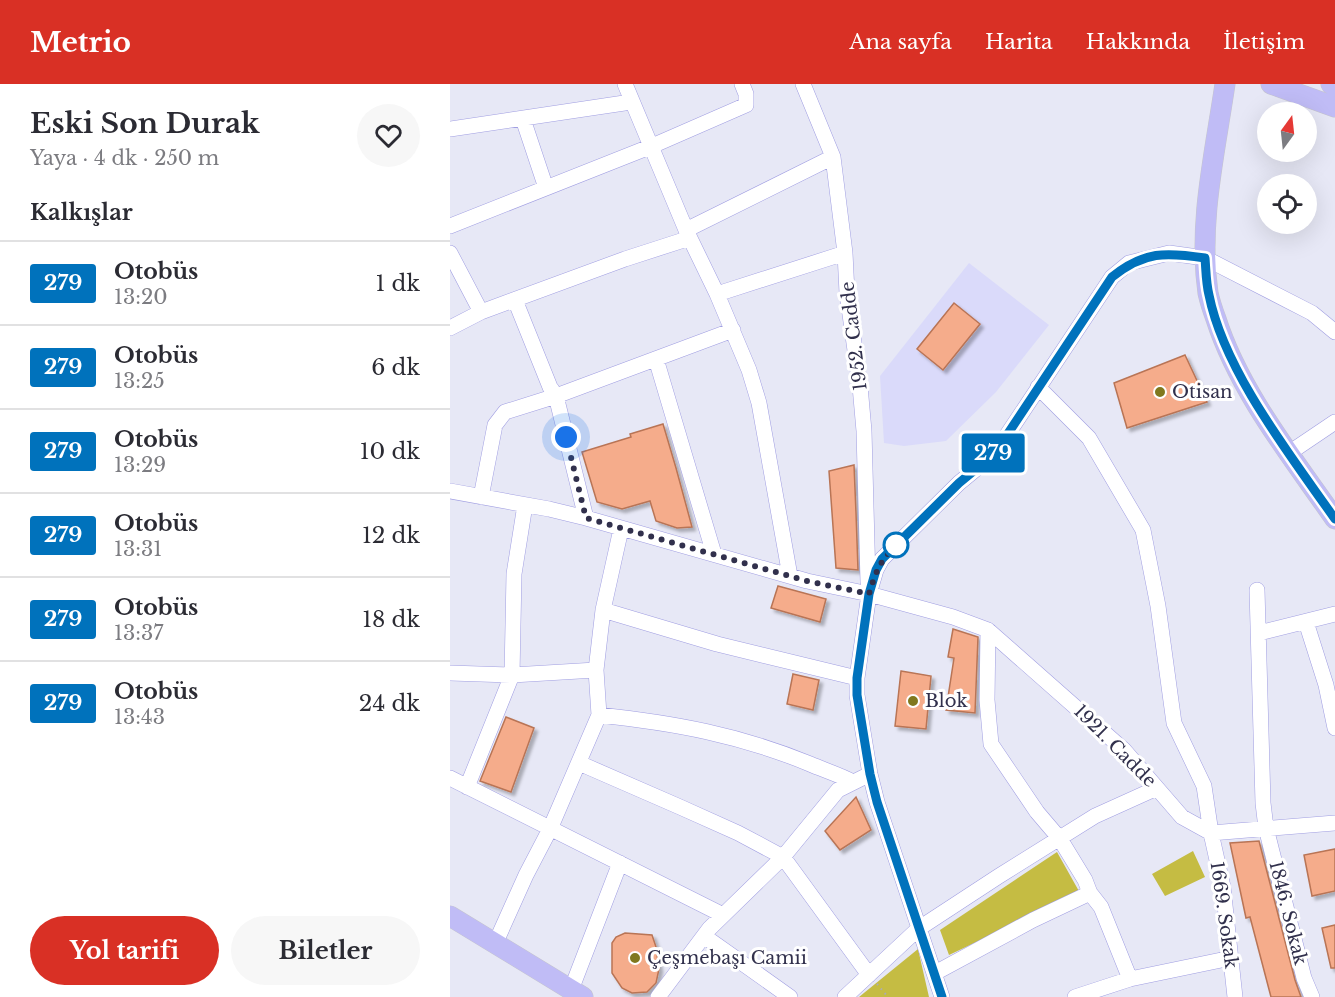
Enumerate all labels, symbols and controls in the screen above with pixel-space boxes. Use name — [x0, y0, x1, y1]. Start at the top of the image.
text: Metrio — [30, 25, 131, 60]
text: Ana sayfa — [849, 29, 952, 55]
text: Harita — [985, 29, 1053, 55]
text: Hakkında — [1086, 29, 1190, 55]
text: İletişim — [1223, 29, 1305, 55]
north arrow — [1257, 102, 1317, 162]
map controls — [1257, 102, 1317, 234]
button: heart — [357, 104, 420, 167]
text: Eski Son Durak — [30, 106, 260, 141]
text: Yaya · 4 dk · 250 m — [30, 146, 219, 170]
button: locate — [1257, 174, 1317, 234]
text: Kalkışlar — [30, 199, 133, 226]
text: Otobüs — [114, 258, 198, 285]
text: 279 — [44, 270, 82, 296]
text: 1 dk — [375, 270, 420, 297]
street label: 1952. Cadde — [836, 280, 872, 392]
text: 13:20 — [114, 285, 168, 309]
text: Otobüs — [114, 342, 198, 369]
text: 279 — [44, 354, 82, 380]
text: 6 dk — [371, 354, 420, 381]
text: 13:25 — [114, 369, 165, 393]
place label: Otisan — [1172, 381, 1233, 403]
marker: Otisan — [1153, 385, 1167, 399]
your location — [551, 422, 581, 452]
text: Otobüs — [114, 426, 198, 453]
line badge: 279 — [958, 434, 1028, 472]
text: 279 — [44, 438, 82, 464]
text: 10 dk — [360, 438, 420, 465]
text: 279 — [974, 440, 1012, 466]
text: 13:29 — [114, 453, 166, 477]
text: Otobüs — [114, 510, 198, 537]
text: 279 — [44, 522, 82, 548]
text: 12 dk — [362, 522, 420, 549]
unlabelled marker — [883, 532, 909, 558]
text: 13:31 — [114, 537, 162, 561]
text: Otobüs — [114, 594, 198, 621]
text: 279 — [44, 606, 82, 632]
text: 18 dk — [362, 606, 420, 633]
text: 13:37 — [114, 621, 163, 645]
text: Otobüs — [114, 678, 198, 705]
text: 279 — [44, 690, 82, 716]
text: 24 dk — [359, 690, 420, 717]
place label: Blok — [925, 690, 968, 712]
marker: Blok — [906, 694, 920, 708]
street label: 1921. Cadde — [1069, 700, 1161, 792]
text: 13:43 — [114, 705, 165, 729]
street label: 1846. Sokak — [1264, 859, 1312, 967]
street label: 1669. Sokak — [1206, 860, 1242, 970]
button: Yol tarifi — [30, 916, 219, 985]
button: Biletler — [231, 916, 420, 985]
place label: Çeşmebaşı Camii — [647, 947, 807, 969]
marker: Çeşmebaşı Camii — [628, 951, 642, 965]

